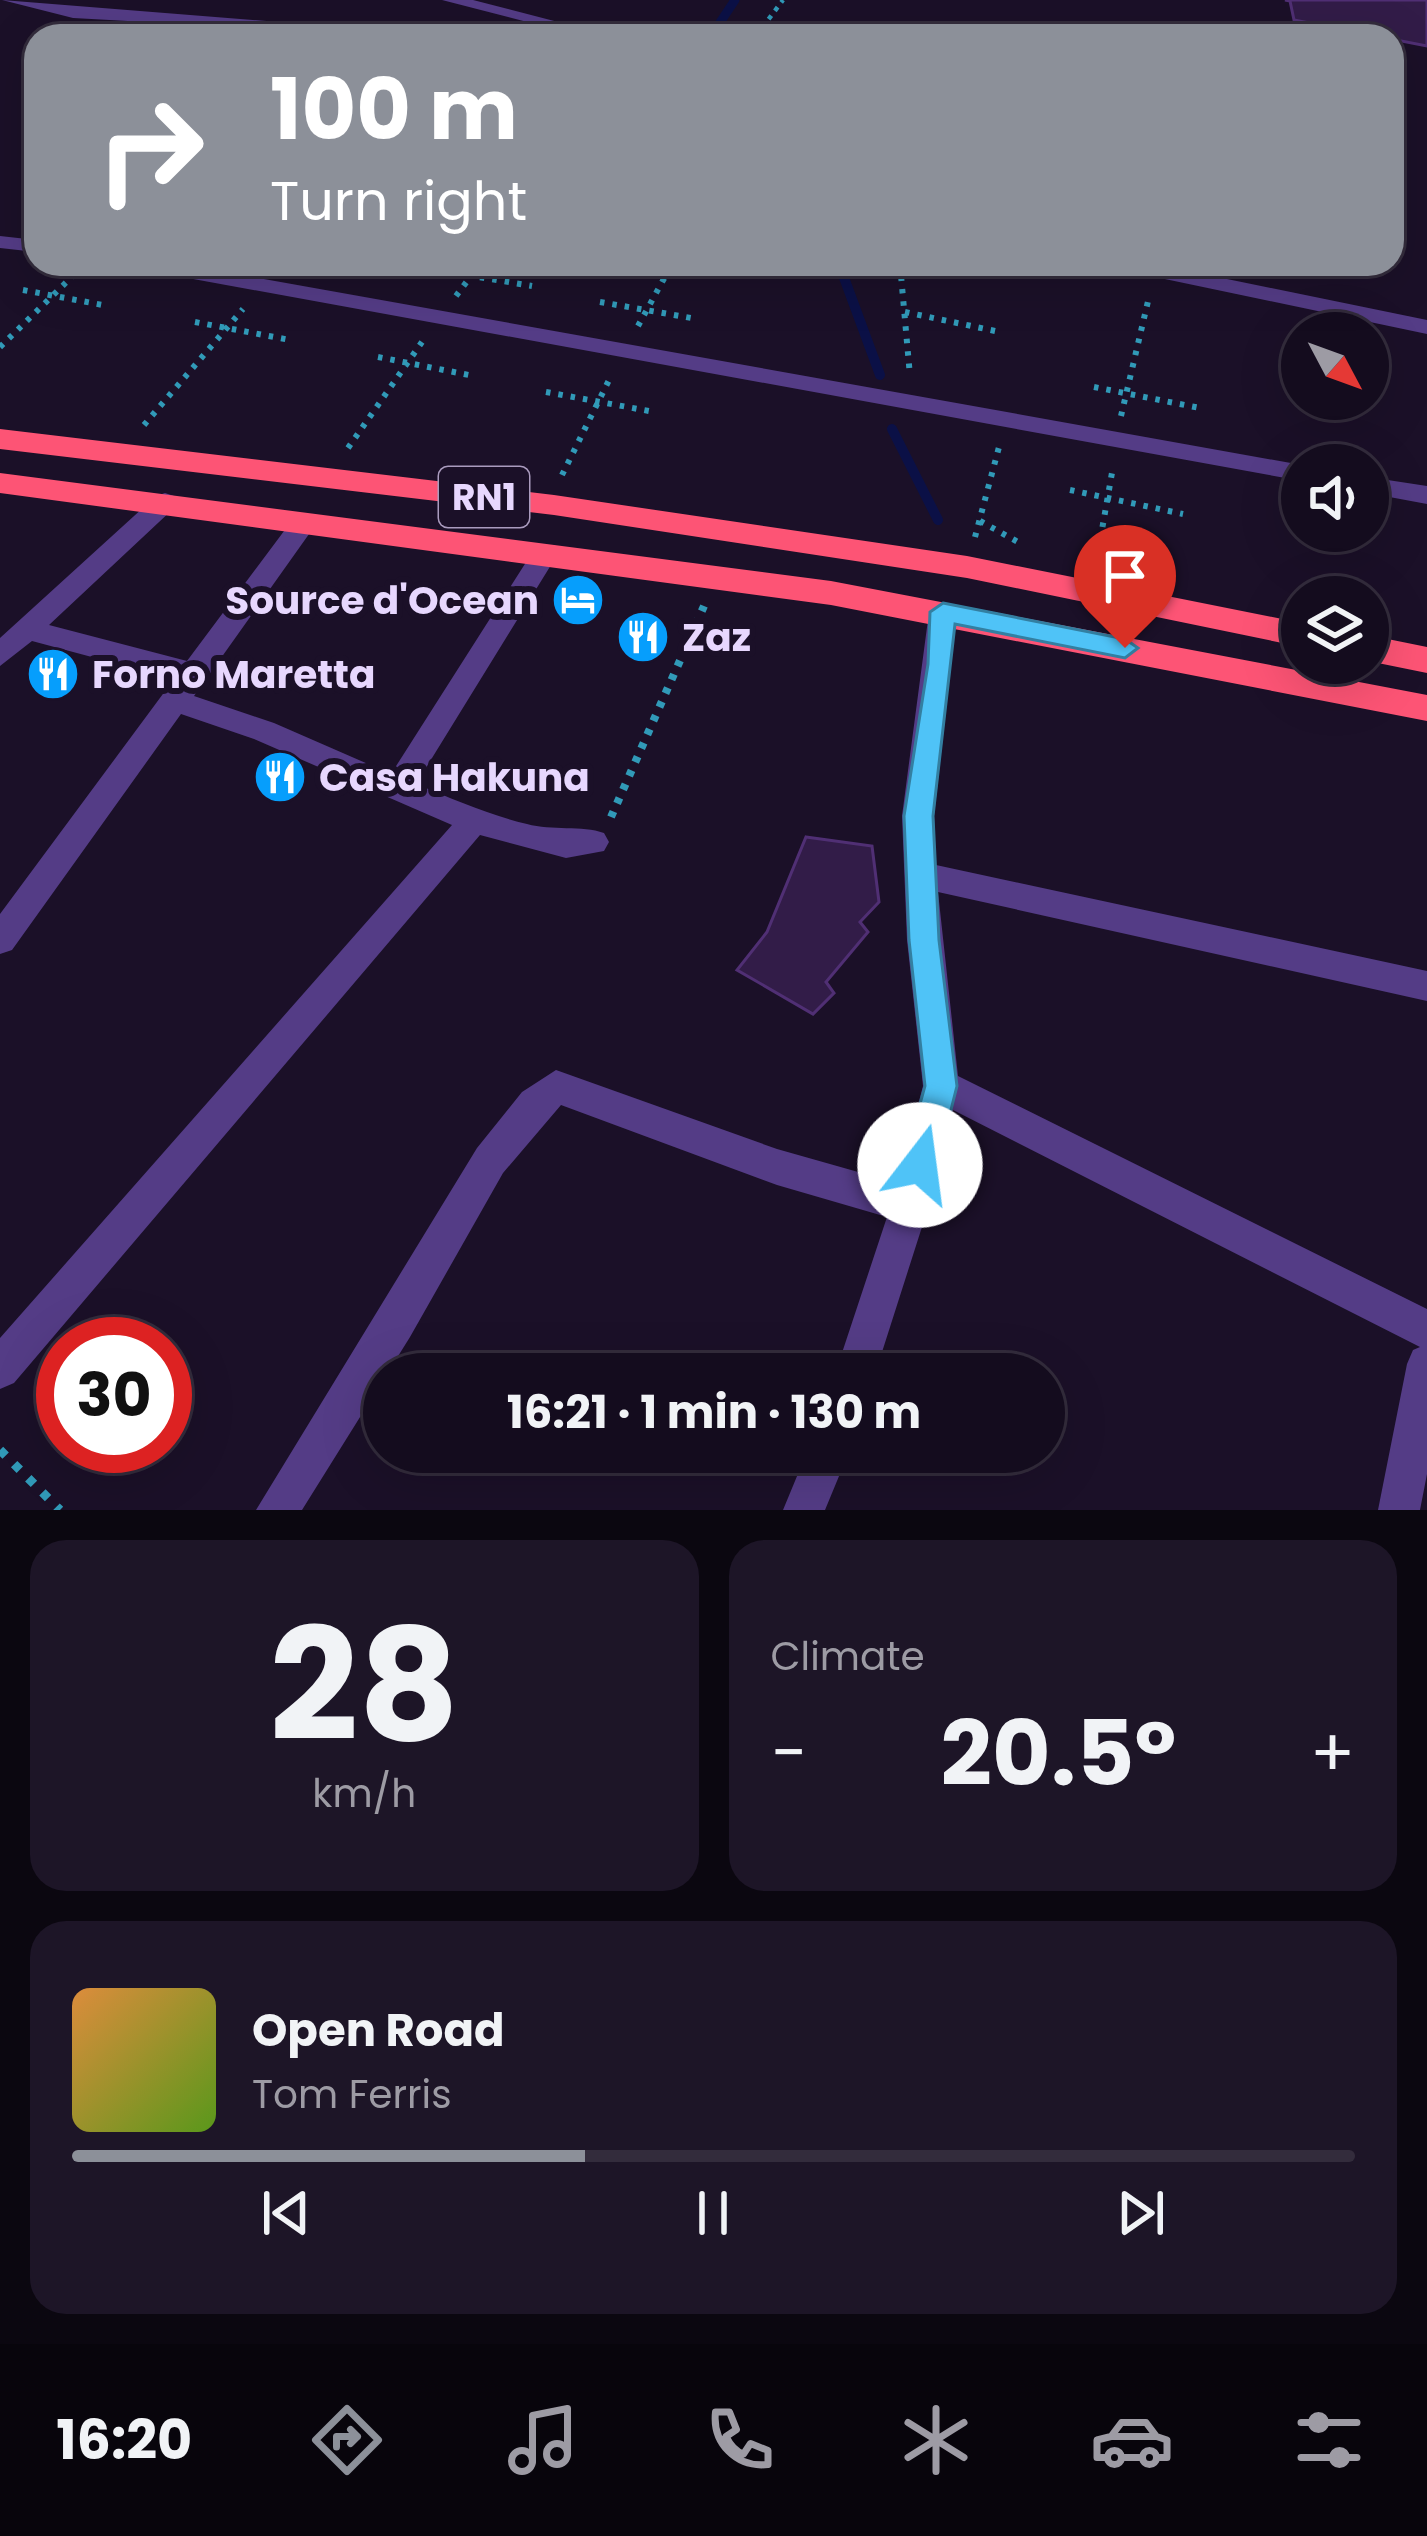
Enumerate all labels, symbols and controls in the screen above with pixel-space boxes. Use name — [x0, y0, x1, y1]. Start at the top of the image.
text: 100 m — [270, 51, 518, 168]
icon: right — [72, 72, 228, 228]
text: Turn right — [270, 163, 527, 239]
north arrow — [1281, 312, 1389, 420]
map controls — [1281, 312, 1389, 684]
button: sound — [1281, 444, 1389, 552]
road number: RN1 — [439, 467, 529, 527]
pin — [1074, 525, 1176, 648]
icon: arrive — [1092, 543, 1158, 609]
hotel icon: Source d'Ocean — [550, 572, 606, 628]
place label: Source d'Ocean — [225, 573, 539, 628]
button: layers — [1281, 576, 1389, 684]
restaurant icon: Zaz — [615, 609, 671, 665]
place label: Zaz — [682, 610, 751, 665]
restaurant icon: Forno Maretta — [25, 646, 81, 702]
place label: Forno Maretta — [92, 647, 375, 702]
restaurant icon: Casa Hakuna — [252, 749, 308, 805]
place label: Casa Hakuna — [319, 750, 590, 805]
position arrow — [857, 1102, 983, 1228]
speed limit sign: 30 — [36, 1317, 192, 1473]
text: 16:21 · 1 min · 130 m — [507, 1381, 921, 1444]
text: 28 — [269, 1576, 459, 1795]
text: Climate — [771, 1629, 925, 1684]
text: 20.5° — [941, 1690, 1176, 1817]
text: − — [771, 1707, 807, 1799]
text: + — [1310, 1707, 1355, 1799]
text: km/h — [312, 1766, 416, 1821]
text: Open Road — [252, 1999, 505, 2062]
text: Tom Ferris — [252, 2067, 452, 2122]
icon: previous — [253, 2180, 319, 2246]
icon: pause — [680, 2180, 746, 2246]
icon: next — [1108, 2180, 1174, 2246]
icon: directions — [305, 2398, 389, 2482]
icon: music — [501, 2398, 585, 2482]
icon: phone — [698, 2398, 782, 2482]
icon: climate — [894, 2398, 978, 2482]
icon: car — [1090, 2398, 1174, 2482]
icon: filters — [1287, 2398, 1371, 2482]
text: 16:20 — [56, 2402, 192, 2478]

